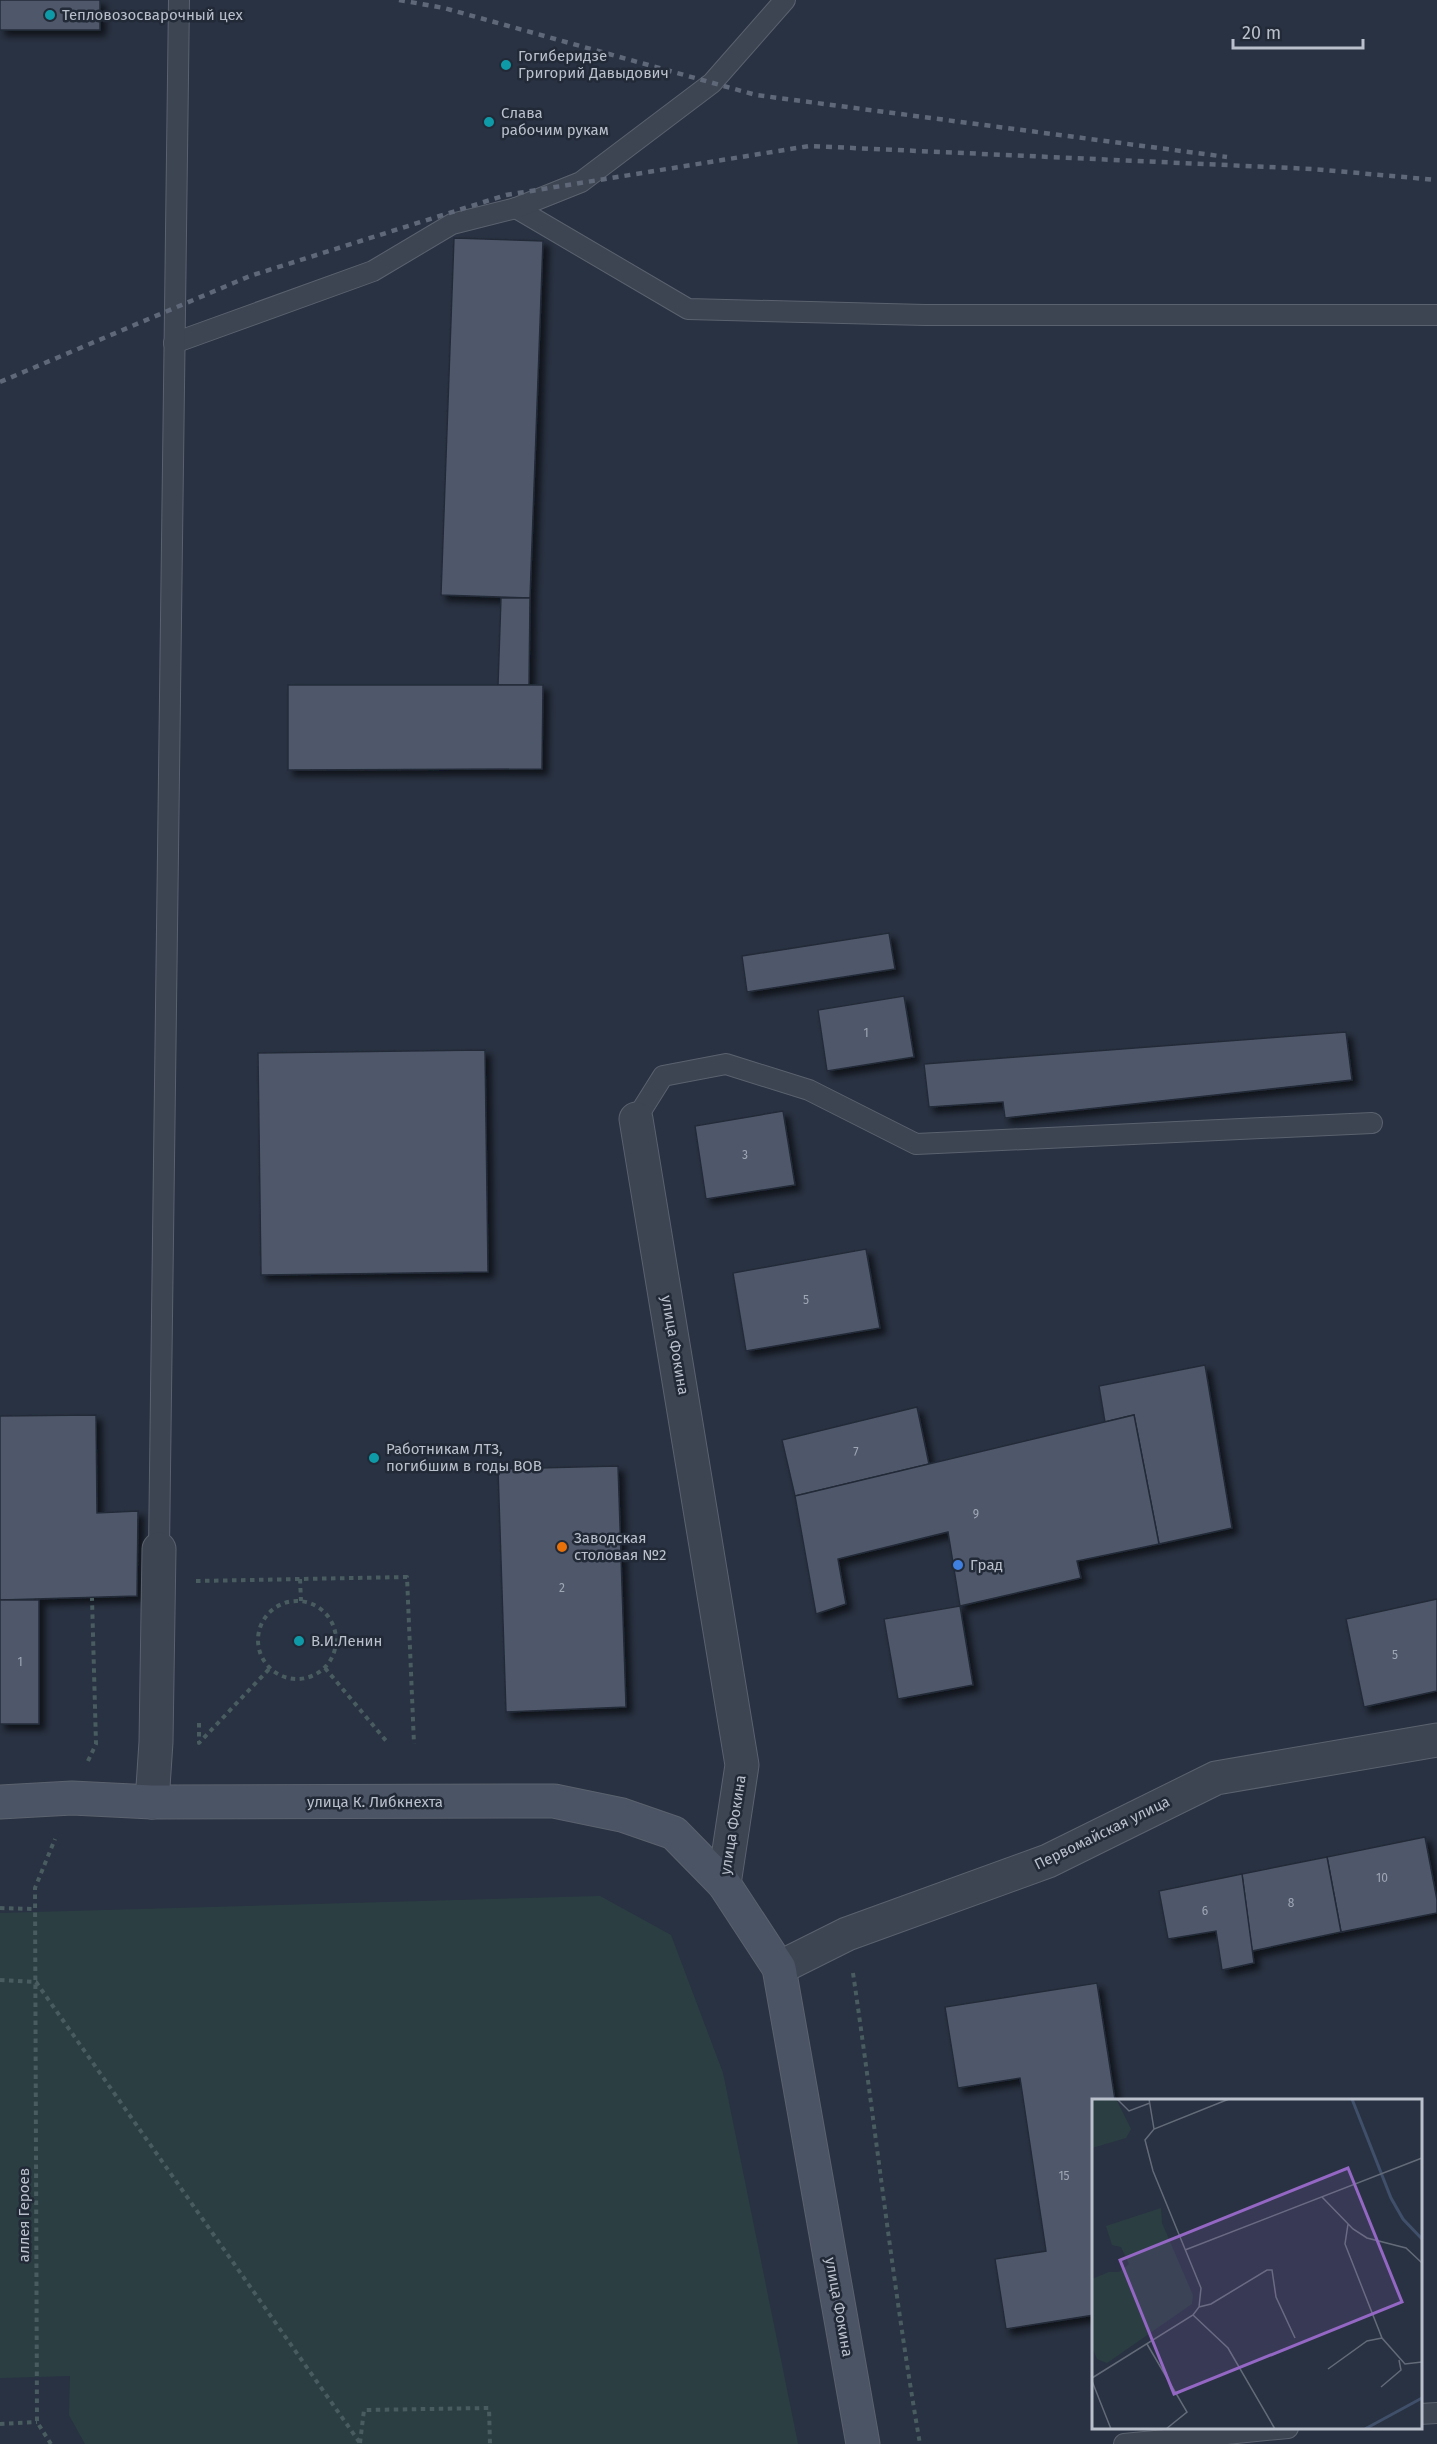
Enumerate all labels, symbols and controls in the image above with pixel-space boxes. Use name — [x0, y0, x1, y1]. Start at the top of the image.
place label: Тепловозосварочный цех — [62, 6, 243, 24]
marker: Тепловозосварочный цех — [43, 8, 57, 22]
scale bar — [1233, 12, 1364, 50]
text: 20 m — [1242, 22, 1281, 44]
place label: Гогиберидзе Григорий Давыдович — [518, 47, 669, 82]
marker: Гогиберидзе Григорий Давыдович — [499, 58, 513, 72]
place label: Слава рабочим рукам — [501, 104, 609, 139]
marker: Слава рабочим рукам — [482, 115, 496, 129]
house number: 1 — [863, 1026, 869, 1040]
house number: 3 — [742, 1148, 748, 1162]
house number: 5 — [803, 1293, 809, 1307]
street label: улица Фокина — [657, 1294, 693, 1396]
place label: Работникам ЛТЗ, погибшим в годы ВОВ — [386, 1440, 542, 1475]
house number: 7 — [853, 1445, 859, 1459]
marker: Работникам ЛТЗ, погибшим в годы ВОВ — [367, 1451, 381, 1465]
house number: 9 — [973, 1507, 979, 1521]
place label: Заводская столовая №2 — [574, 1529, 667, 1564]
marker: Заводская столовая №2 — [555, 1540, 569, 1554]
place label: Град — [970, 1556, 1003, 1574]
marker: Град — [951, 1558, 965, 1572]
house number: 2 — [559, 1581, 565, 1595]
place label: В.И.Ленин — [311, 1632, 382, 1650]
marker: В.И.Ленин — [292, 1634, 306, 1648]
house number: 5 — [1392, 1648, 1398, 1662]
house number: 1 — [17, 1655, 23, 1669]
street label: улица Фокина — [716, 1774, 750, 1876]
street label: Первомайская улица — [1031, 1792, 1173, 1874]
street label: улица К. Либкнехта — [307, 1793, 443, 1811]
house number: 10 — [1376, 1871, 1388, 1885]
house number: 8 — [1288, 1896, 1295, 1910]
house number: 6 — [1202, 1904, 1208, 1918]
inset map — [1092, 2099, 1422, 2429]
street label: аллея Героев — [15, 2168, 33, 2262]
house number: 15 — [1058, 2169, 1070, 2183]
street label: улица Фокина — [821, 2256, 857, 2358]

